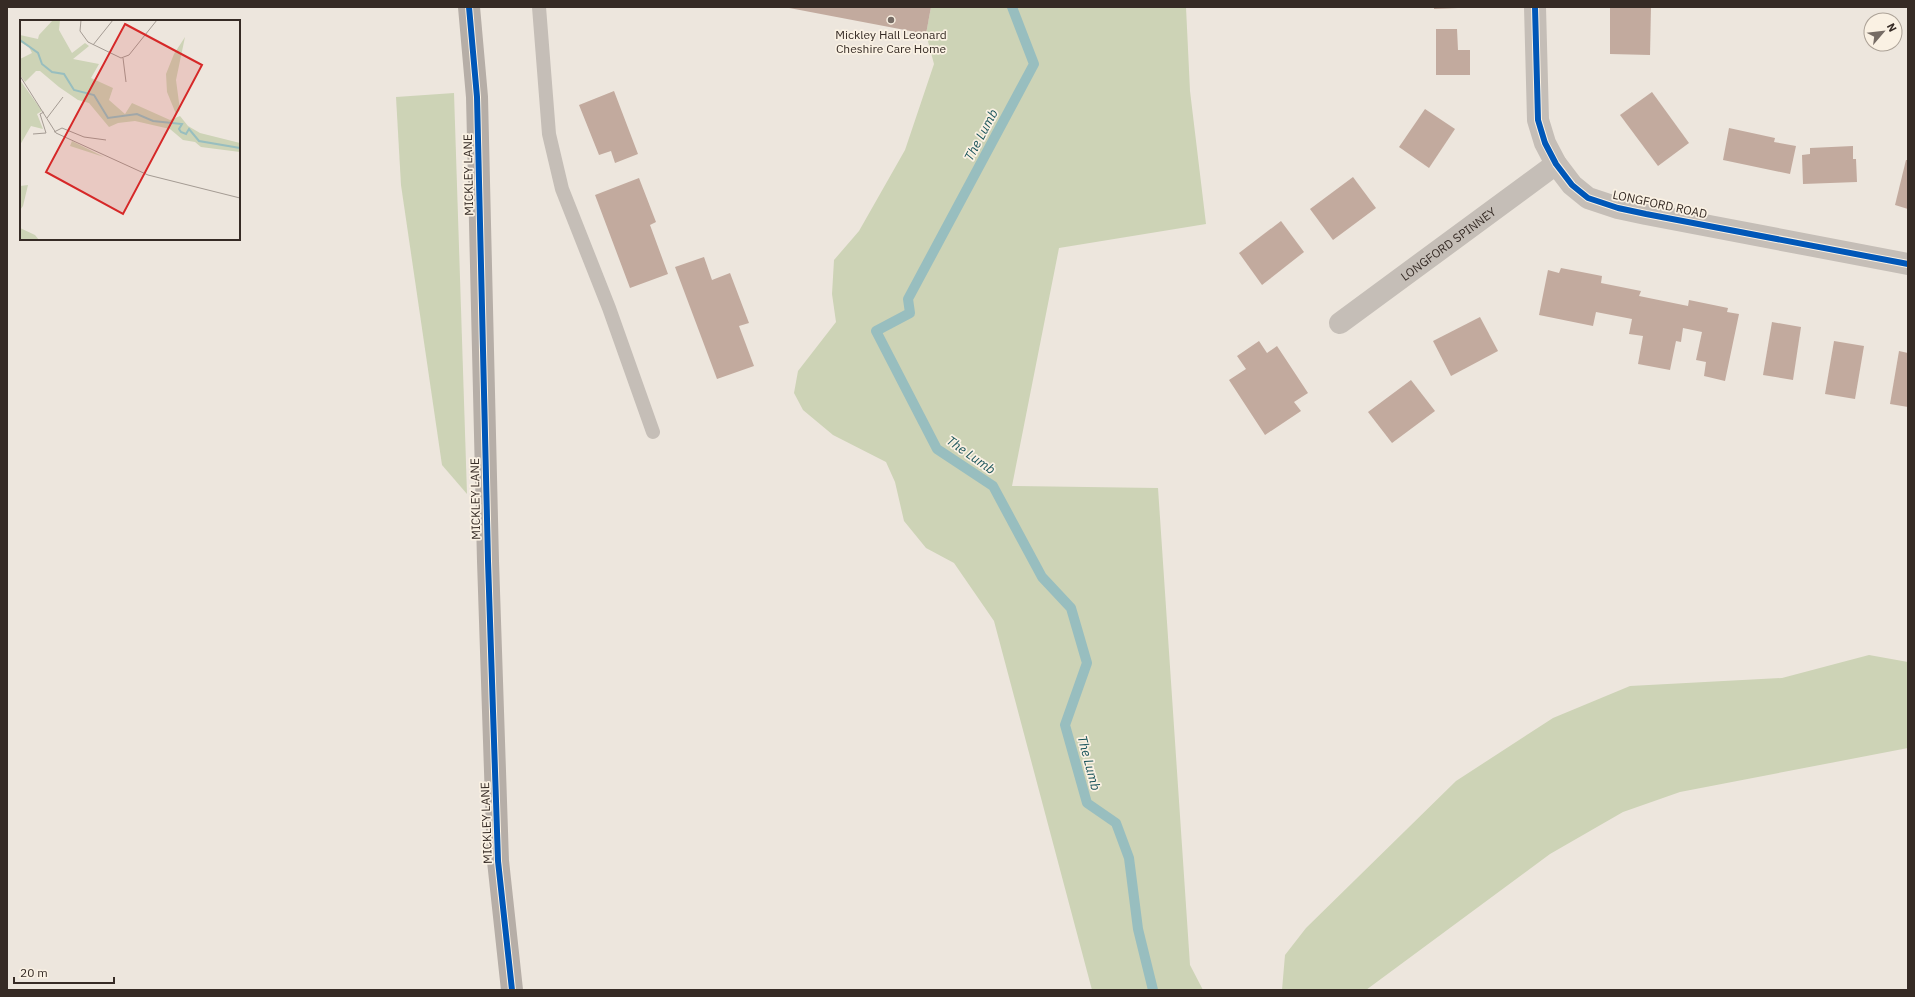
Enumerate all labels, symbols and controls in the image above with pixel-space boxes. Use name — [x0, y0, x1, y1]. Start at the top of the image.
north arrow — [1863, 12, 1903, 52]
marker: Mickley Hall Leonard Cheshire Care Home — [886, 15, 896, 25]
inset map — [20, 20, 240, 240]
text: N — [1884, 21, 1900, 34]
place label: Mickley Hall Leonard Cheshire Care Home — [835, 27, 947, 56]
water label: The Lumb — [960, 106, 1002, 164]
street label: MICKLEY LANE — [460, 134, 476, 216]
street label: LONGFORD ROAD — [1611, 187, 1709, 221]
street label: LONGFORD SPINNEY — [1397, 204, 1498, 284]
water label: The Lumb — [943, 432, 999, 478]
street label: MICKLEY LANE — [467, 458, 483, 540]
water label: The Lumb — [1074, 734, 1104, 792]
street label: MICKLEY LANE — [477, 782, 495, 864]
scale bar — [14, 959, 114, 985]
text: 20 m — [20, 965, 48, 980]

